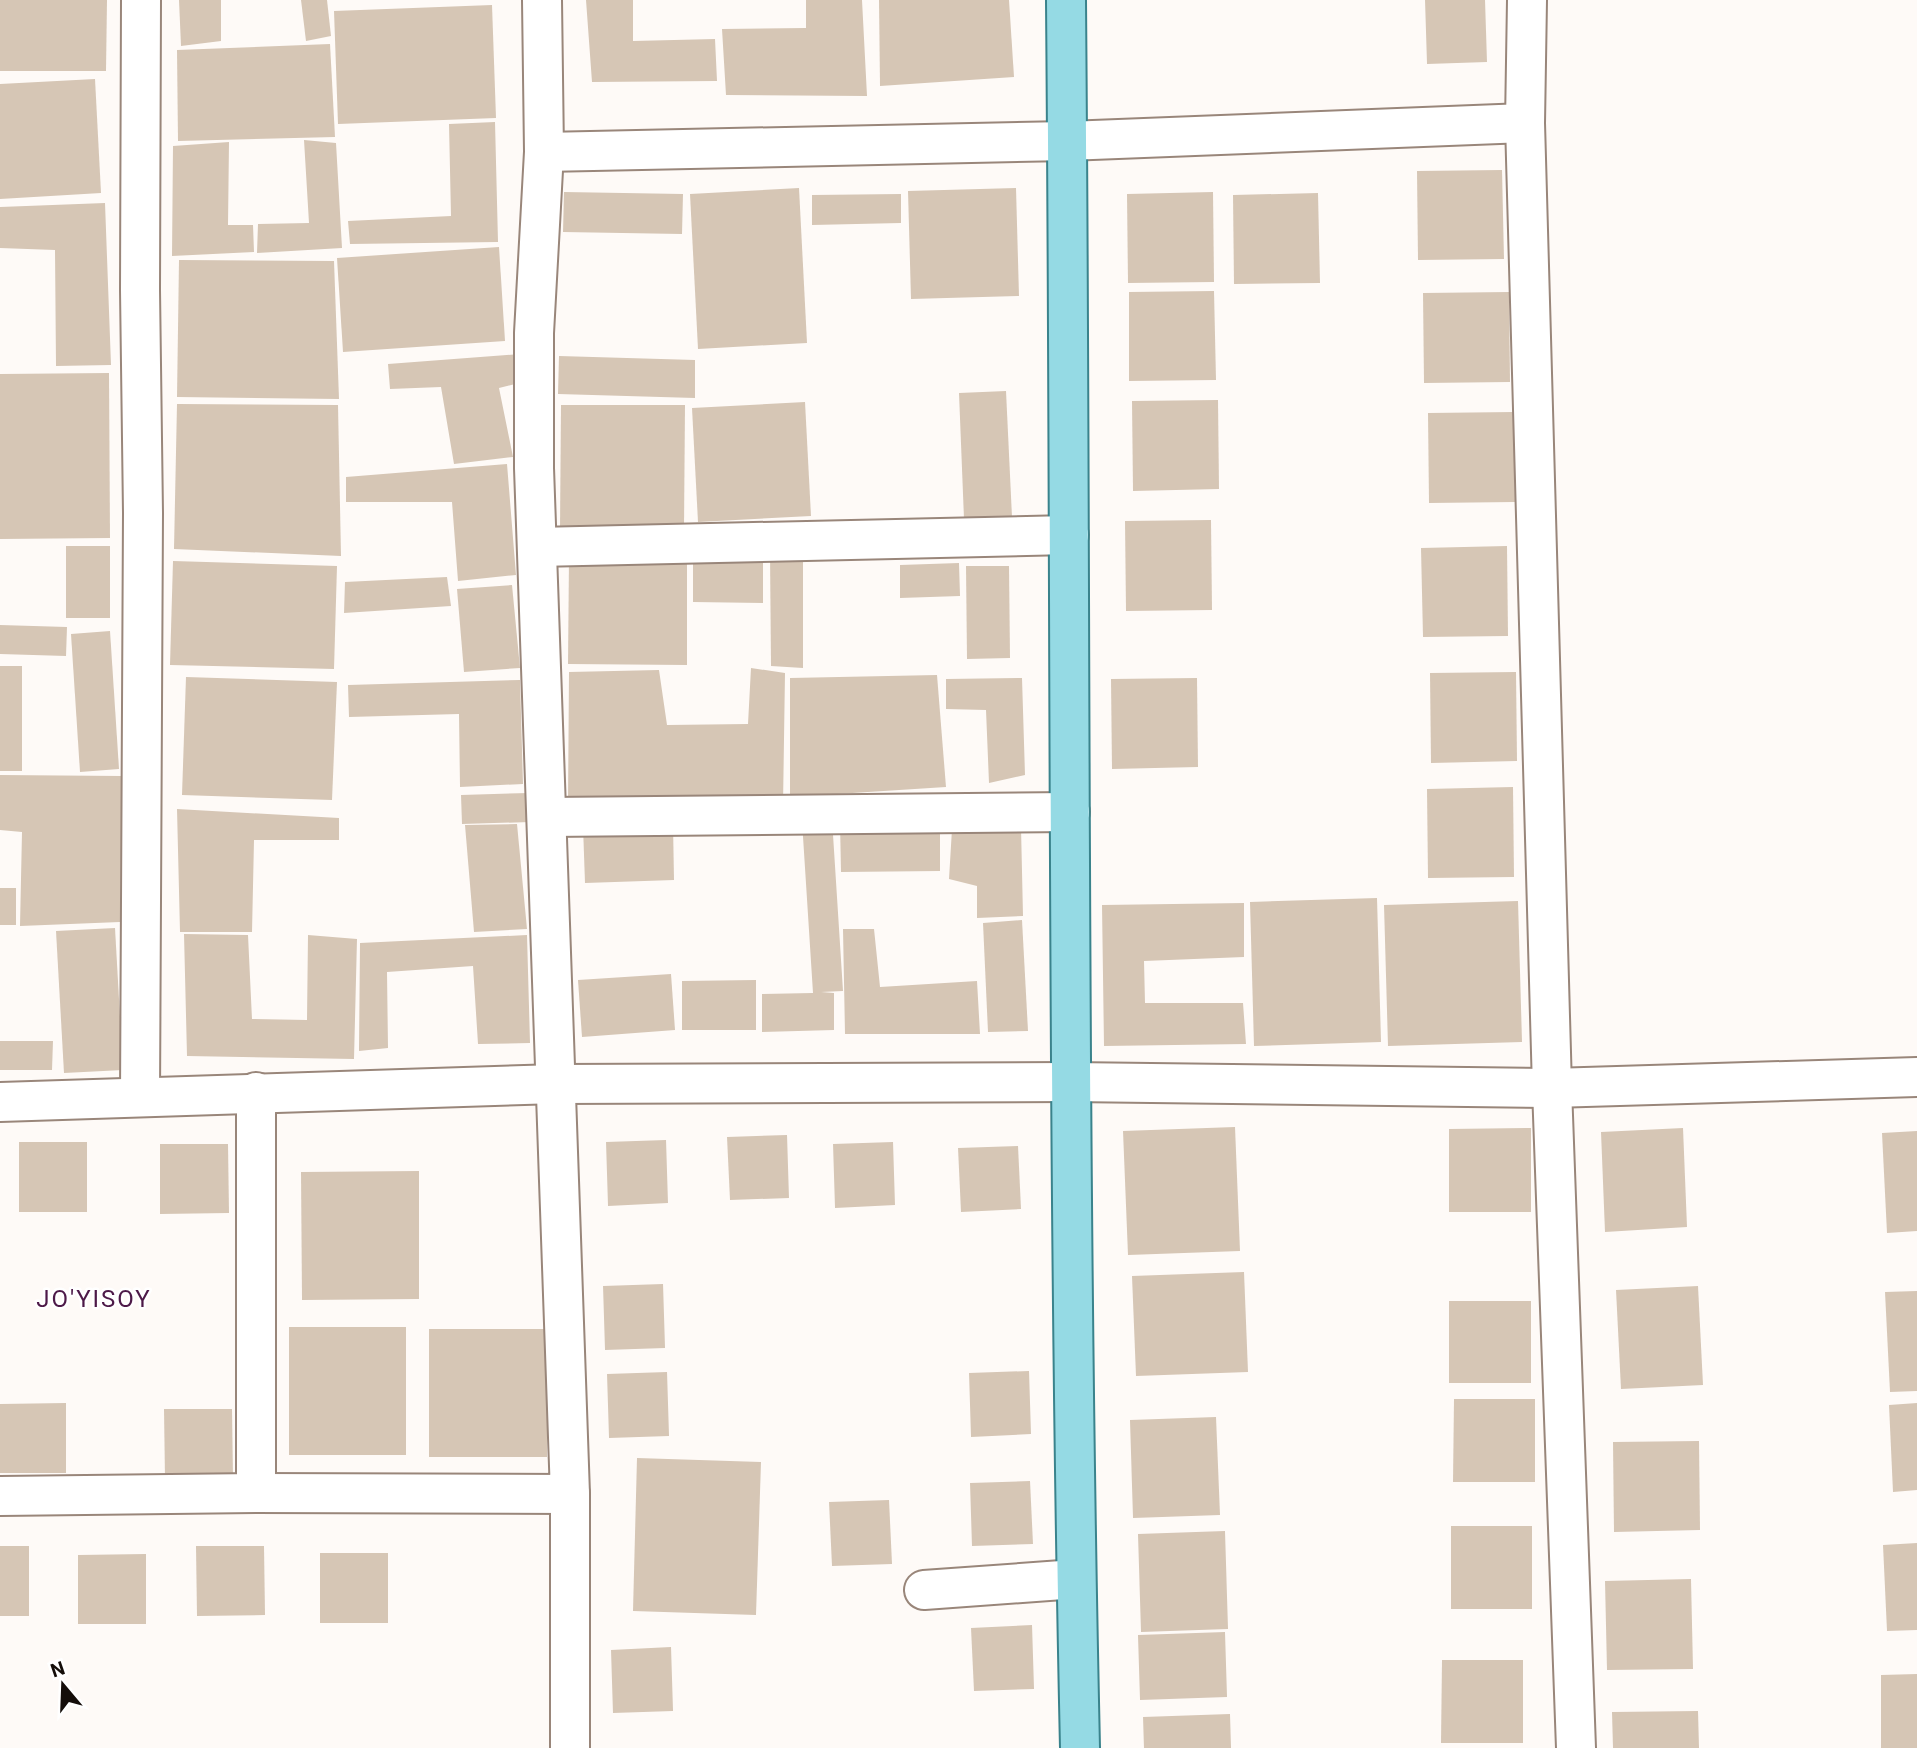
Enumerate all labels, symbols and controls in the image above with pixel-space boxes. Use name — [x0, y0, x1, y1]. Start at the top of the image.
district label: JO'YISOY — [36, 1285, 152, 1313]
north arrow — [28, 1650, 98, 1720]
text: N — [48, 1656, 68, 1682]

